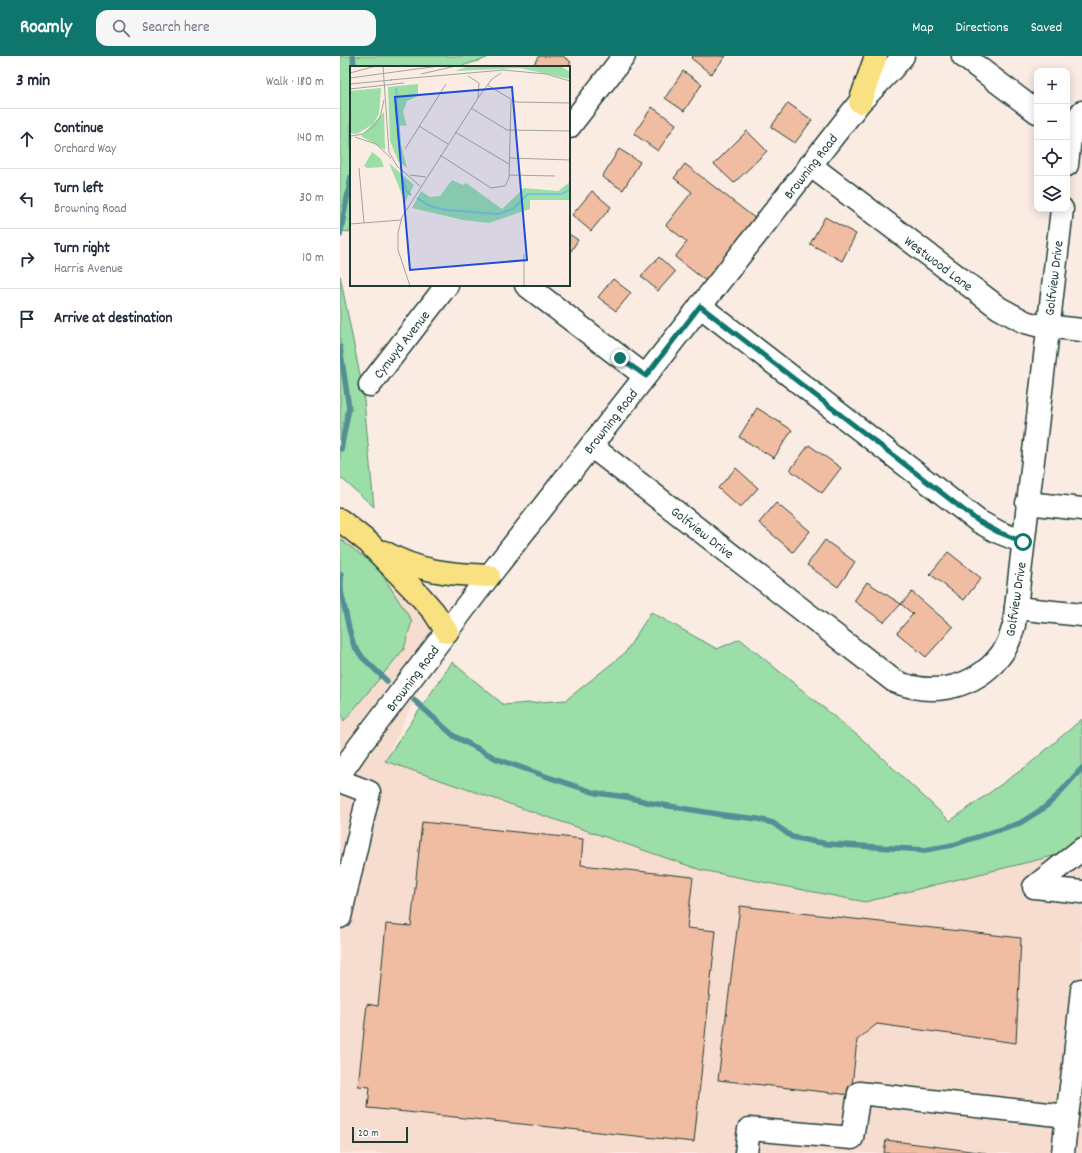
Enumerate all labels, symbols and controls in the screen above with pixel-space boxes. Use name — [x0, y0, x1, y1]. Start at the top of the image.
search box — [96, 10, 376, 46]
text: Roamly — [20, 15, 72, 42]
icon: search — [110, 17, 132, 39]
text: Search here — [142, 17, 210, 39]
text: Map — [912, 18, 934, 38]
text: Directions — [956, 18, 1009, 38]
text: Saved — [1031, 18, 1062, 38]
inset map — [350, 66, 570, 286]
map controls — [1034, 68, 1070, 212]
button: + — [1034, 68, 1070, 104]
text: 3 min — [16, 70, 50, 94]
text: Walk · 180 m — [266, 73, 324, 92]
button: − — [1034, 104, 1070, 140]
text: Continue — [54, 118, 103, 140]
icon: ahead — [16, 128, 38, 150]
text: 140 m — [297, 129, 324, 148]
street label: Browning Road — [780, 130, 843, 204]
text: Orchard Way — [54, 140, 116, 159]
button: locate — [1034, 140, 1070, 176]
button: layers — [1034, 176, 1070, 212]
text: Turn left — [54, 178, 103, 200]
icon: left — [16, 188, 38, 210]
text: 30 m — [299, 189, 324, 208]
text: Browning Road — [54, 200, 127, 219]
street label: Westwood Lane — [899, 232, 976, 297]
text: Turn right — [54, 238, 110, 260]
street label: Golfview Drive — [1040, 240, 1070, 317]
icon: right — [16, 248, 38, 270]
text: 10 m — [302, 249, 324, 268]
text: Harris Avenue — [54, 260, 123, 279]
street label: Cynwyd Avenue — [370, 307, 436, 384]
icon: arrive — [16, 308, 38, 330]
text: Arrive at destination — [54, 308, 172, 330]
route end — [611, 349, 629, 367]
street label: Browning Road — [580, 385, 643, 459]
street label: Golfview Drive — [666, 503, 738, 565]
route start — [1014, 533, 1032, 551]
street label: Golfview Drive — [1001, 561, 1033, 638]
street label: Browning Road — [382, 642, 445, 716]
scale bar — [352, 1125, 408, 1144]
text: 20 m — [358, 1126, 379, 1142]

